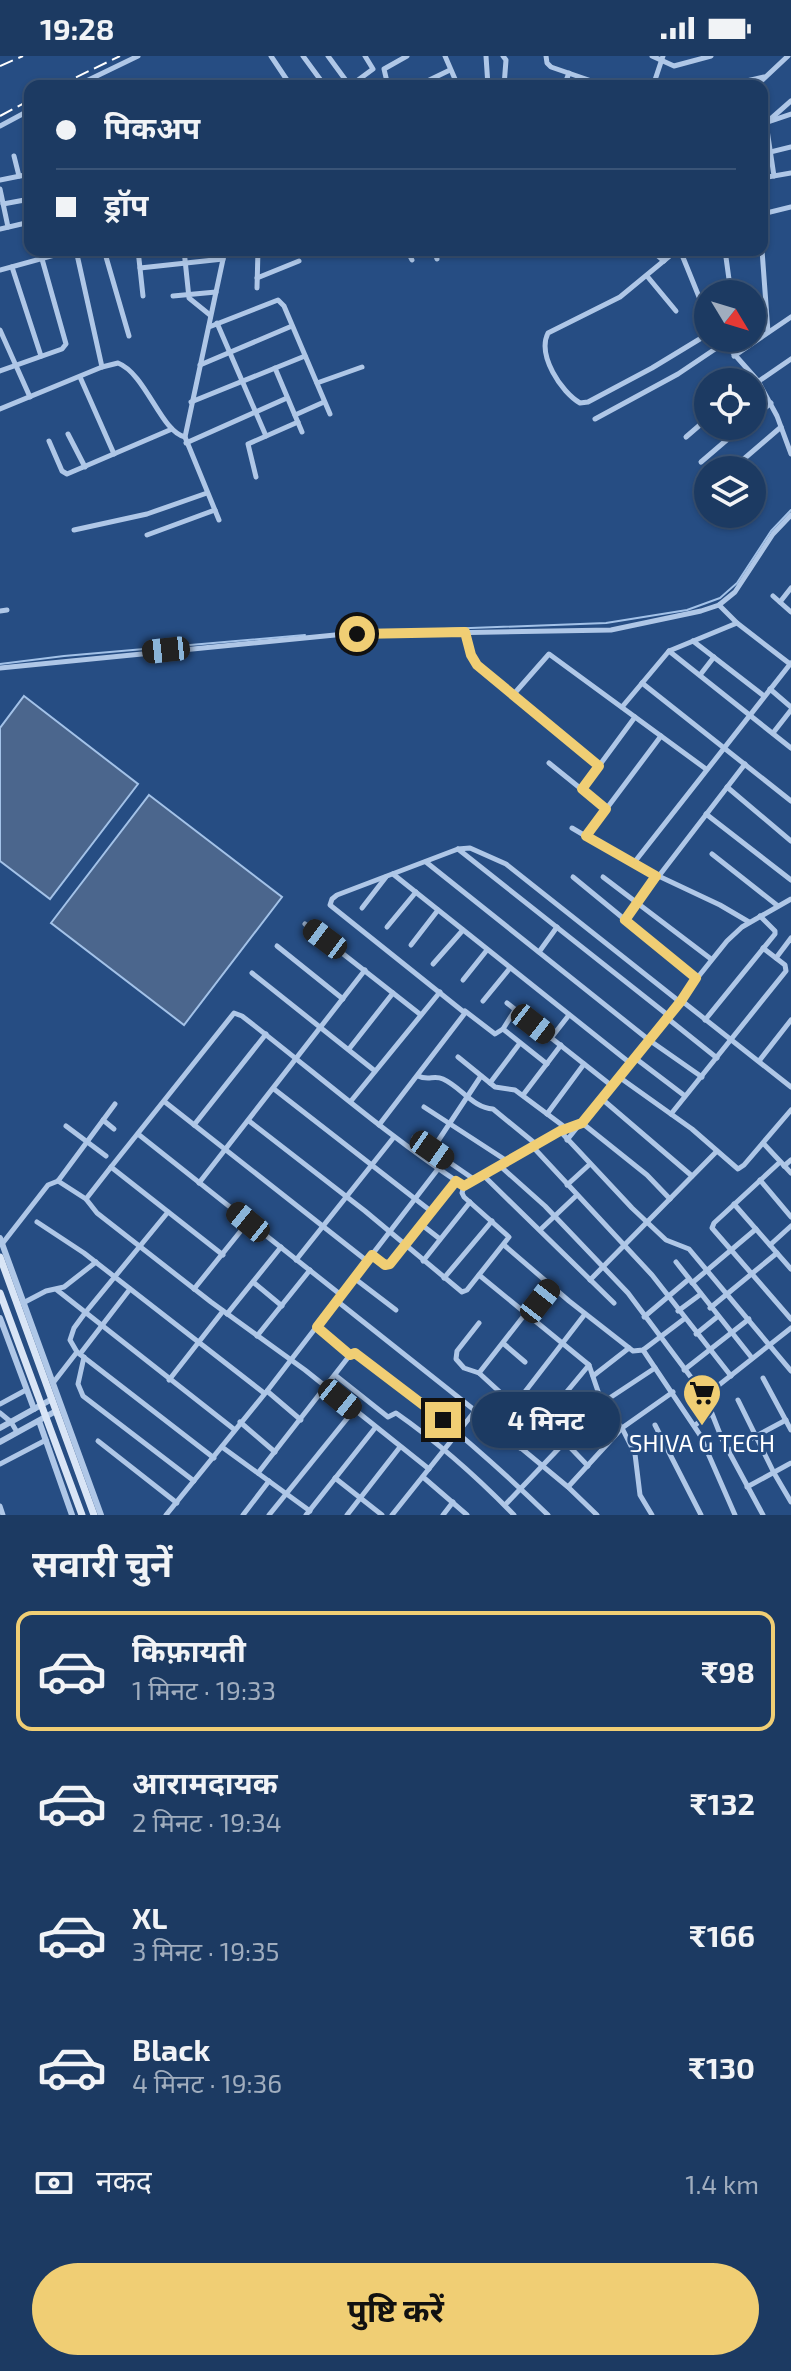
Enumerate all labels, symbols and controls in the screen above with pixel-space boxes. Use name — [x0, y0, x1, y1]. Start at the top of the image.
text: 19:28 — [40, 10, 115, 46]
text: पिकअप — [104, 109, 200, 145]
text: ड्रॉप — [104, 186, 148, 222]
north arrow — [694, 280, 766, 352]
map controls — [694, 280, 766, 528]
button: locate — [694, 368, 766, 440]
button: layers — [694, 456, 766, 528]
route start — [339, 616, 375, 652]
car — [141, 636, 191, 664]
car — [299, 915, 351, 963]
car — [507, 1000, 559, 1048]
car — [405, 1126, 459, 1174]
car — [222, 1198, 274, 1246]
car — [516, 1275, 564, 1327]
supermarket icon: SHIVA G TECH — [681, 1372, 723, 1427]
car — [314, 1375, 366, 1423]
callout: 4 मिनट — [471, 1392, 619, 1448]
route end — [425, 1402, 461, 1438]
text: 4 मिनट — [508, 1404, 584, 1435]
place label: SHIVA G TECH — [629, 1428, 775, 1457]
text: सवारी चुनें — [32, 1541, 172, 1584]
text: किफ़ायती — [132, 1632, 246, 1668]
icon: car — [36, 1635, 108, 1707]
text: ₹98 — [701, 1653, 755, 1689]
text: 1 मिनट · 19:33 — [132, 1674, 276, 1705]
text: आरामदायक — [132, 1764, 278, 1800]
icon: car — [36, 1767, 108, 1839]
text: ₹132 — [690, 1785, 755, 1821]
text: 2 मिनट · 19:34 — [132, 1806, 282, 1837]
icon: car — [36, 1899, 108, 1971]
text: XL — [132, 1899, 167, 1935]
text: ₹166 — [689, 1917, 755, 1953]
text: 3 मिनट · 19:35 — [132, 1935, 280, 1966]
icon: car — [36, 2031, 108, 2103]
text: Black — [132, 2031, 210, 2067]
text: ₹130 — [688, 2049, 755, 2085]
text: 4 मिनट · 19:36 — [132, 2067, 282, 2098]
icon: cash — [32, 2161, 76, 2205]
text: नकद — [96, 2162, 152, 2198]
text: 1.4 km — [685, 2168, 759, 2199]
button: पुष्टि करें — [32, 2263, 759, 2355]

